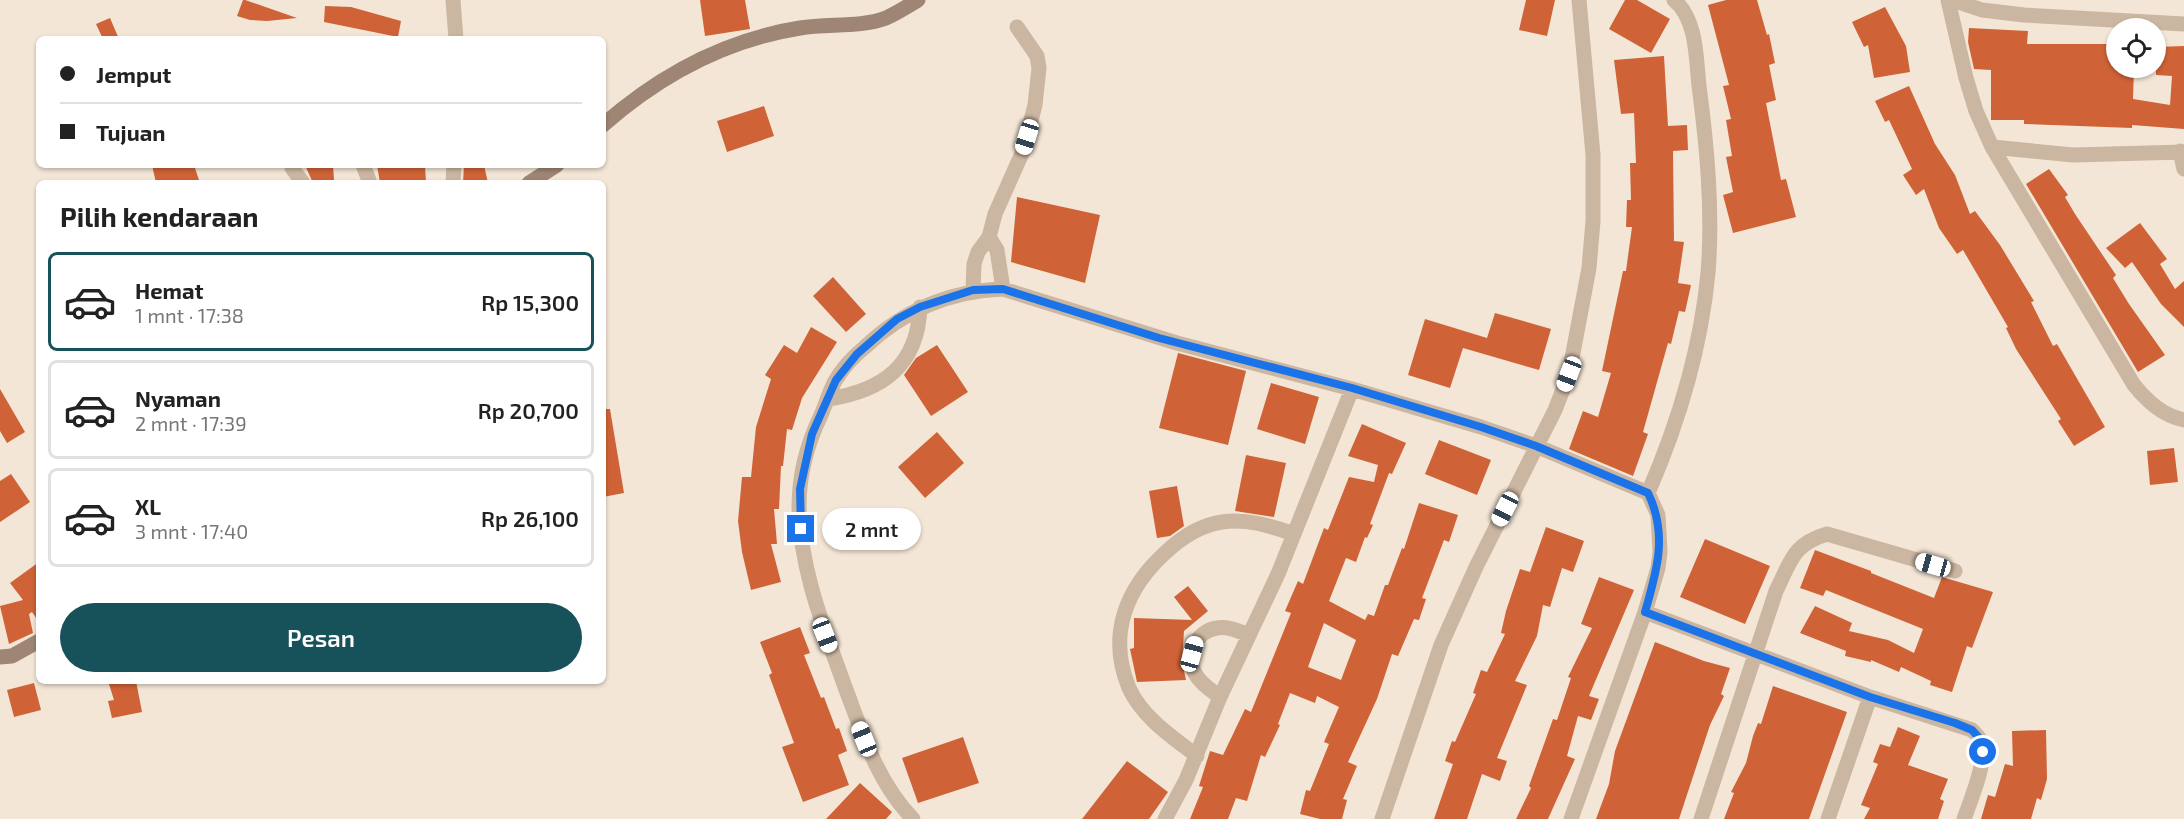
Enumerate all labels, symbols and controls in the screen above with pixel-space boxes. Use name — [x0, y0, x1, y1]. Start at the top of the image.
map controls — [2106, 18, 2166, 78]
button: locate — [2106, 18, 2166, 78]
text: Jemput — [96, 61, 171, 87]
car — [1013, 117, 1041, 157]
text: Tujuan — [96, 119, 165, 145]
text: Pilih kendaraan — [60, 200, 259, 232]
icon: car — [63, 275, 117, 329]
text: Hemat — [135, 277, 204, 303]
text: Rp 15,300 — [481, 289, 579, 315]
text: 1 mnt · 17:38 — [135, 303, 244, 327]
car — [1554, 354, 1584, 394]
icon: car — [63, 383, 117, 437]
text: Nyaman — [135, 385, 221, 411]
text: Rp 20,700 — [478, 397, 579, 423]
text: 2 mnt · 17:39 — [135, 411, 247, 435]
car — [1489, 489, 1521, 529]
icon: car — [63, 491, 117, 545]
text: XL — [135, 493, 161, 519]
text: Rp 26,100 — [481, 505, 579, 531]
callout: 2 mnt — [822, 508, 921, 550]
route end — [787, 515, 814, 542]
text: 2 mnt — [845, 517, 898, 541]
text: 3 mnt · 17:40 — [135, 519, 248, 543]
car — [1913, 551, 1953, 579]
button: Pesan — [60, 603, 582, 672]
car — [810, 615, 840, 655]
car — [1179, 634, 1205, 674]
car — [849, 719, 879, 759]
route start — [1969, 738, 1996, 765]

